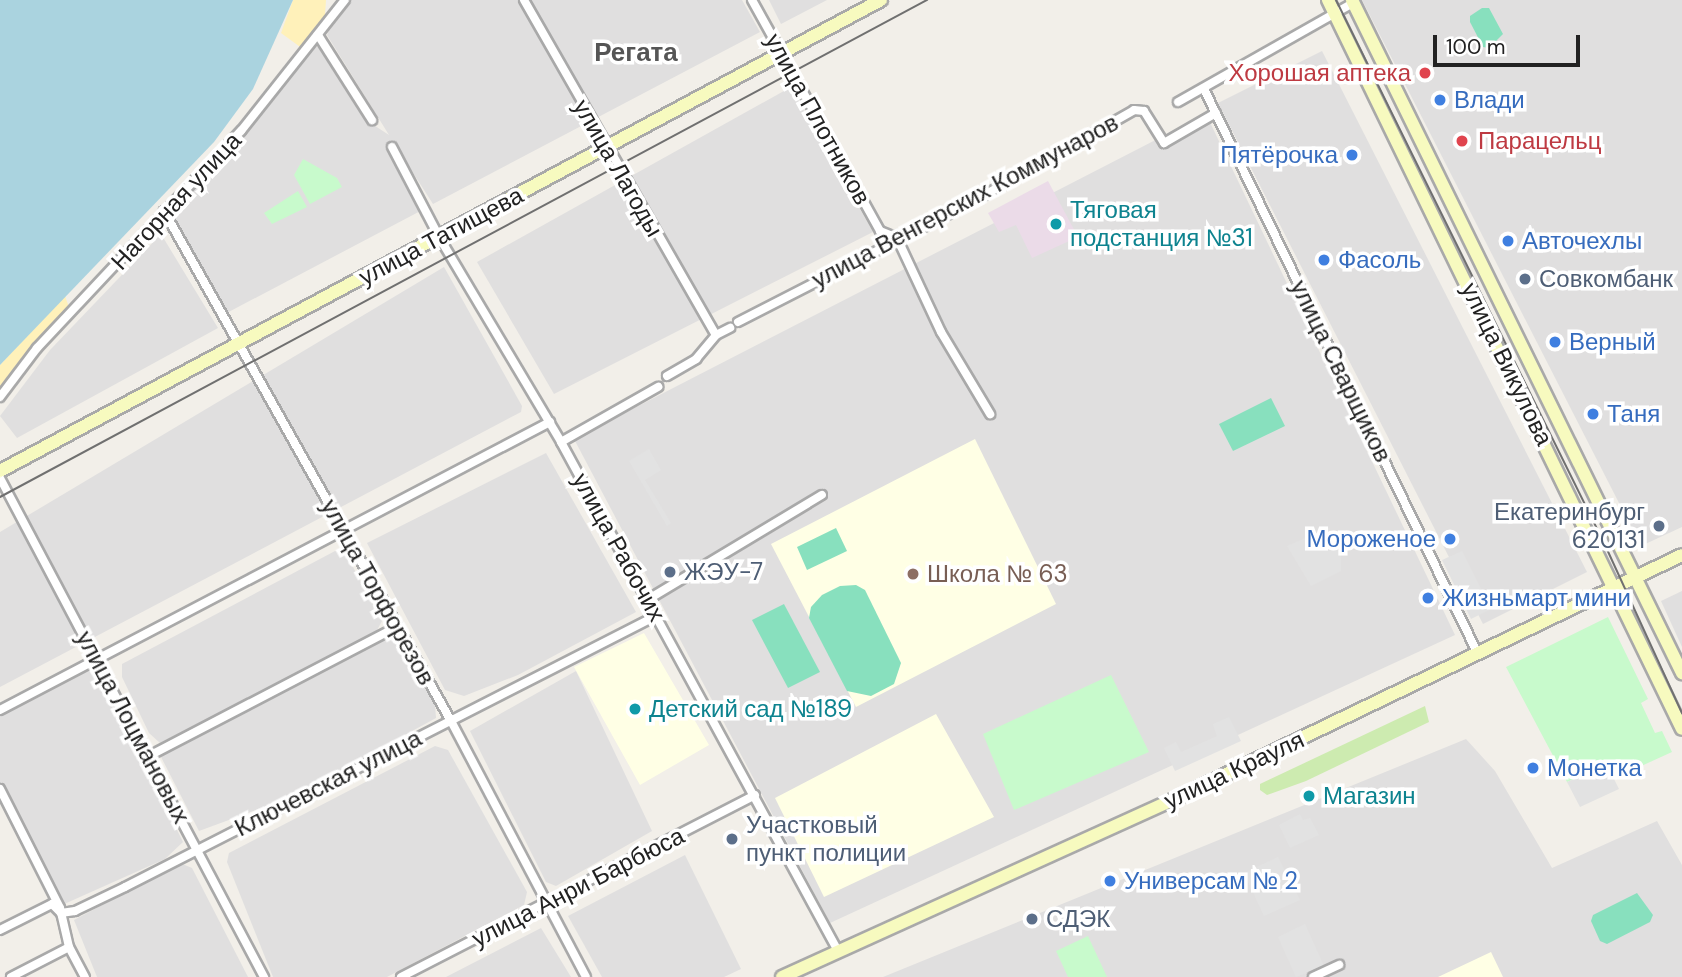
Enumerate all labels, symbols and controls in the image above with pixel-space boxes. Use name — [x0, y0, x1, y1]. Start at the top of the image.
scale bar — [1437, 21, 1584, 65]
street label: улица Плотников — [759, 28, 877, 210]
text: 100 m — [1446, 33, 1506, 61]
district label: Регата — [594, 37, 678, 69]
place label: Хорошая аптека — [1228, 59, 1411, 87]
marker: Хорошая аптека — [1417, 65, 1433, 81]
place label: Влади — [1454, 86, 1525, 114]
marker: Влади — [1432, 92, 1448, 108]
street label: улица Лагоды — [567, 94, 669, 242]
street label: улица Венгерских Коммунаров — [807, 108, 1123, 294]
street label: Нагорная улица — [105, 126, 247, 276]
place label: Парацельц — [1478, 127, 1602, 155]
marker: Парацельц — [1452, 131, 1472, 151]
place label: Пятёрочка — [1220, 141, 1338, 169]
marker: Пятёрочка — [1344, 147, 1360, 163]
street label: улица Татищева — [354, 181, 528, 291]
place label: Тяговая подстанция №31 — [1070, 196, 1253, 252]
marker: Тяговая подстанция №31 — [1048, 216, 1064, 232]
place label: Авточехлы — [1522, 227, 1642, 255]
marker: Авточехлы — [1500, 233, 1516, 249]
place label: Фасоль — [1338, 246, 1421, 274]
marker: Фасоль — [1316, 252, 1332, 268]
place label: Совкомбанк — [1539, 265, 1673, 293]
marker: Совкомбанк — [1517, 271, 1533, 287]
street label: улица Сварщиков — [1284, 275, 1398, 467]
street label: улица Викулова — [1455, 278, 1559, 450]
place label: Верный — [1569, 328, 1656, 356]
marker: Верный — [1547, 334, 1563, 350]
place label: Таня — [1607, 400, 1660, 428]
marker: Таня — [1585, 406, 1601, 422]
street label: улица Рабочих — [566, 468, 672, 626]
street label: улица Торфорезов — [315, 494, 441, 690]
place label: Екатеринбург 620131 — [1494, 498, 1645, 554]
marker: Екатеринбург 620131 — [1651, 518, 1667, 534]
place label: Мороженое — [1307, 525, 1436, 553]
marker: Мороженое — [1442, 531, 1458, 547]
place label: ЖЭУ-7 — [684, 558, 763, 586]
place label: Школа № 63 — [927, 560, 1068, 588]
marker: ЖЭУ-7 — [662, 564, 678, 580]
marker: Школа № 63 — [905, 566, 921, 582]
place label: Жизньмарт мини — [1442, 584, 1631, 612]
marker: Жизньмарт мини — [1420, 590, 1436, 606]
street label: улица Лоцмановых — [70, 626, 196, 828]
place label: Детский сад №189 — [649, 695, 852, 723]
marker: Детский сад №189 — [627, 701, 643, 717]
street label: Ключевская улица — [230, 724, 426, 842]
street label: улица Крауля — [1159, 725, 1309, 815]
place label: Монетка — [1547, 754, 1642, 782]
marker: Монетка — [1525, 760, 1541, 776]
place label: Магазин — [1323, 782, 1416, 810]
marker: Магазин — [1301, 788, 1317, 804]
place label: Участковый пункт полиции — [746, 811, 906, 867]
street label: улица Анри Барбюса — [467, 821, 689, 953]
marker: Участковый пункт полиции — [724, 831, 740, 847]
place label: Универсам № 2 — [1124, 867, 1298, 895]
marker: Универсам № 2 — [1102, 873, 1118, 889]
place label: СДЭК — [1046, 905, 1110, 933]
marker: СДЭК — [1024, 911, 1040, 927]

